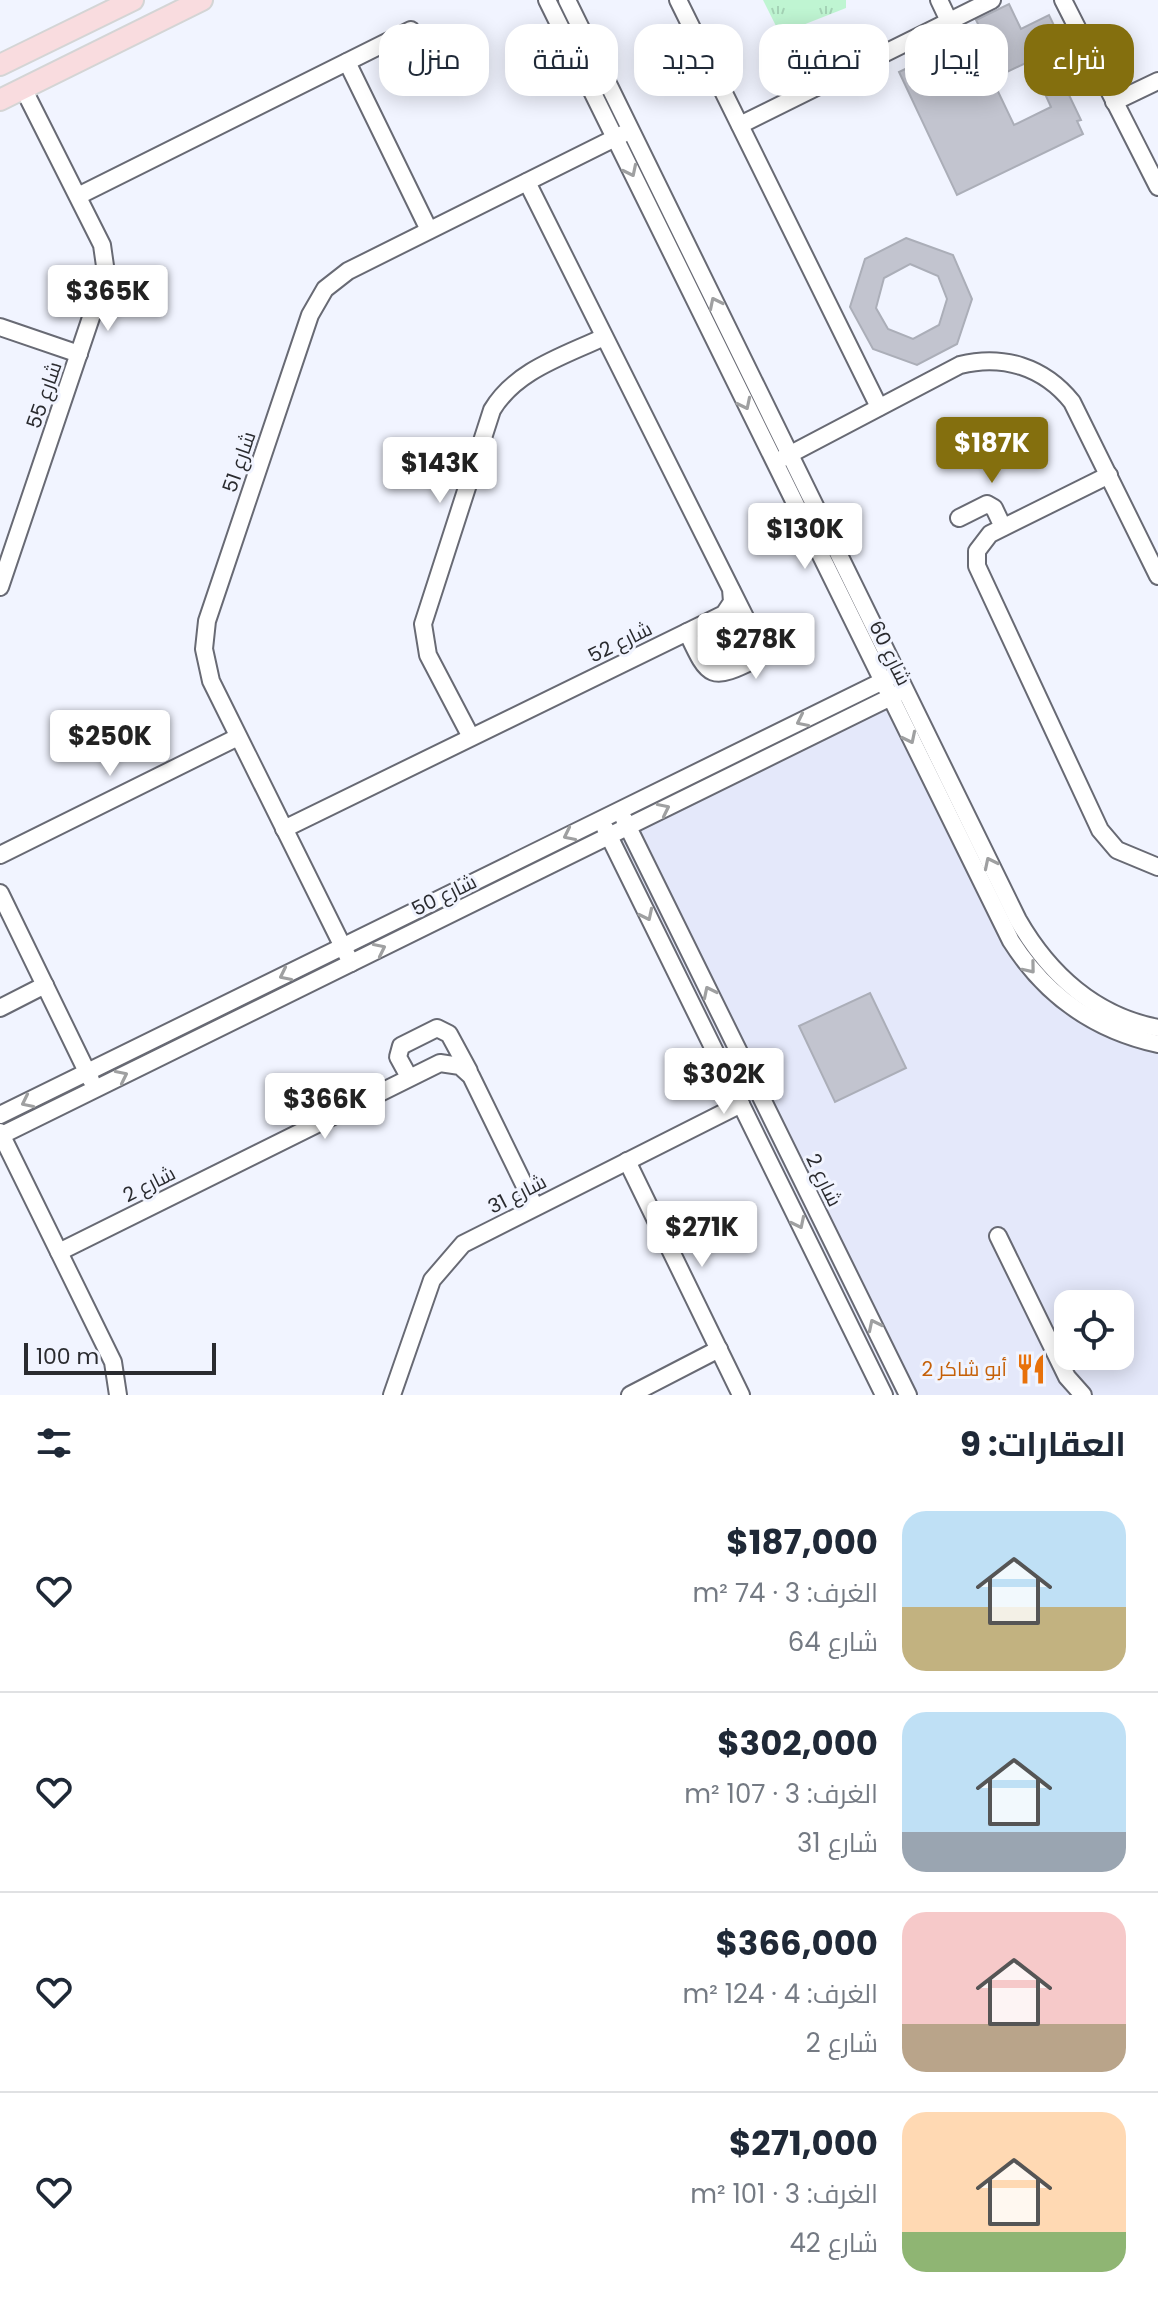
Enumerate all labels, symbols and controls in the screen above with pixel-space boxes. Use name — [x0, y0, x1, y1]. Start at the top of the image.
chip: منزل — [379, 24, 489, 96]
chip: شقة — [505, 24, 618, 96]
chip: جديد — [634, 24, 743, 96]
chip: تصفية — [759, 24, 889, 96]
chip: إيجار — [905, 24, 1008, 96]
chip: شراء — [1024, 24, 1134, 96]
one-way arrow — [621, 162, 636, 177]
pin: $365K — [52, 265, 164, 333]
text: $365K — [66, 273, 150, 309]
one-way arrow — [710, 297, 725, 312]
street label: شارع 55 — [19, 358, 69, 432]
one-way arrow — [736, 395, 751, 410]
pin: $187K — [936, 417, 1048, 485]
text: $187K — [954, 425, 1030, 461]
street label: شارع 51 — [215, 428, 263, 496]
pin: $143K — [384, 437, 496, 505]
text: $143K — [401, 445, 479, 481]
pin: $130K — [749, 503, 861, 571]
text: $130K — [766, 511, 844, 547]
pin: $278K — [700, 613, 812, 681]
street label: شارع 52 — [583, 614, 657, 670]
street label: شارع 60 — [862, 616, 918, 690]
text: $278K — [716, 621, 796, 657]
pin: $250K — [54, 710, 166, 778]
one-way arrow — [796, 711, 811, 726]
text: $250K — [68, 718, 152, 754]
one-way arrow — [900, 729, 915, 744]
one-way arrow — [655, 803, 670, 819]
one-way arrow — [563, 825, 577, 841]
one-way arrow — [984, 857, 1000, 872]
street label: شارع 50 — [407, 867, 481, 923]
one-way arrow — [637, 906, 653, 921]
one-way arrow — [372, 943, 387, 959]
one-way arrow — [1020, 959, 1034, 974]
one-way arrow — [279, 965, 294, 980]
one-way arrow — [703, 985, 719, 1000]
pin: $302K — [668, 1048, 780, 1116]
text: $302K — [683, 1056, 765, 1092]
one-way arrow — [113, 1070, 128, 1086]
pin: $366K — [269, 1073, 381, 1141]
text: $366K — [283, 1081, 367, 1117]
one-way arrow — [20, 1092, 35, 1108]
street label: شارع 2 — [799, 1149, 849, 1211]
street label: شارع 2 — [118, 1159, 180, 1209]
street label: شارع 31 — [483, 1167, 551, 1221]
pin: $271K — [646, 1201, 758, 1269]
text: $271K — [665, 1209, 739, 1245]
one-way arrow — [790, 1215, 805, 1230]
map controls — [1054, 1290, 1134, 1370]
button: locate — [1054, 1290, 1134, 1370]
one-way arrow — [868, 1319, 884, 1333]
scale bar — [24, 1339, 216, 1375]
text: 100 m — [36, 1341, 99, 1372]
restaurant icon: أبو شاكر 2 — [1014, 1352, 1048, 1386]
place label: أبو شاكر 2 — [922, 1355, 1007, 1383]
text: العقارات: 9 — [960, 1420, 1126, 1468]
icon: filters — [32, 1421, 76, 1465]
text: $187,000 — [726, 1518, 878, 1566]
icon: home — [966, 1543, 1062, 1639]
icon: heart — [32, 1569, 76, 1613]
text: الغرف: 3 · 74 m² — [693, 1575, 878, 1611]
text: شارع 64 — [788, 1624, 878, 1660]
text: $302,000 — [717, 1719, 878, 1767]
icon: home — [966, 1744, 1062, 1840]
icon: heart — [32, 1770, 76, 1814]
text: الغرف: 3 · 107 m² — [684, 1776, 878, 1812]
text: شارع 31 — [797, 1825, 878, 1861]
text: $366,000 — [715, 1919, 878, 1967]
icon: home — [966, 1944, 1062, 2040]
icon: heart — [32, 1970, 76, 2014]
text: الغرف: 4 · 124 m² — [682, 1976, 878, 2012]
text: شارع 2 — [806, 2025, 878, 2061]
text: $271,000 — [729, 2119, 878, 2167]
icon: home — [966, 2144, 1062, 2240]
icon: heart — [32, 2170, 76, 2214]
text: الغرف: 3 · 101 m² — [690, 2176, 878, 2212]
text: شارع 42 — [789, 2225, 878, 2261]

